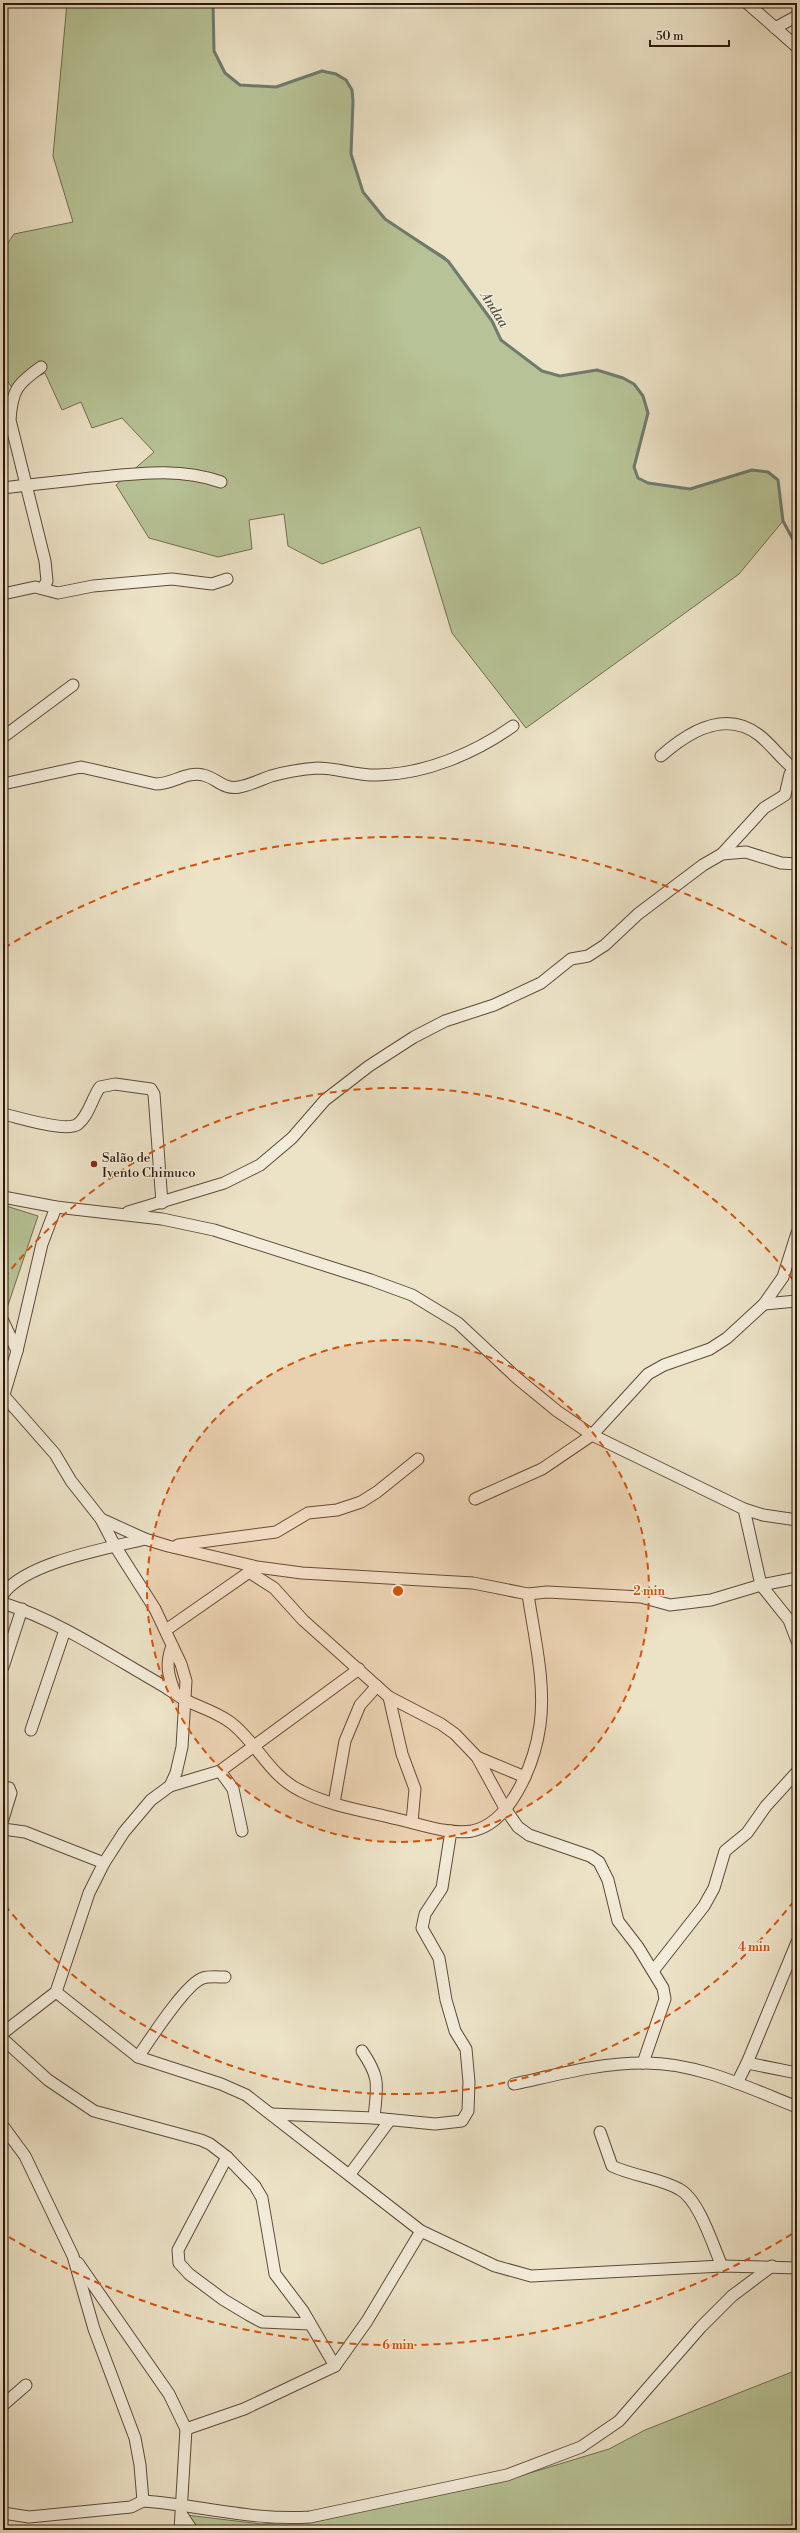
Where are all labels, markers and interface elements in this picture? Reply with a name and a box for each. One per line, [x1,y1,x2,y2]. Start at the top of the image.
scale bar [650,22,729,48]
text: 50 m [656,29,684,44]
water label: Andaa [475,286,512,331]
place label: Salão de Ivento Chimuco [102,1150,196,1181]
marker: Salão de Ivento Chimuco [89,1159,99,1169]
centre of rings [391,1584,405,1598]
text: 2 min [633,1584,665,1599]
text: 4 min [738,1940,771,1955]
text: 6 min [382,2338,414,2353]

